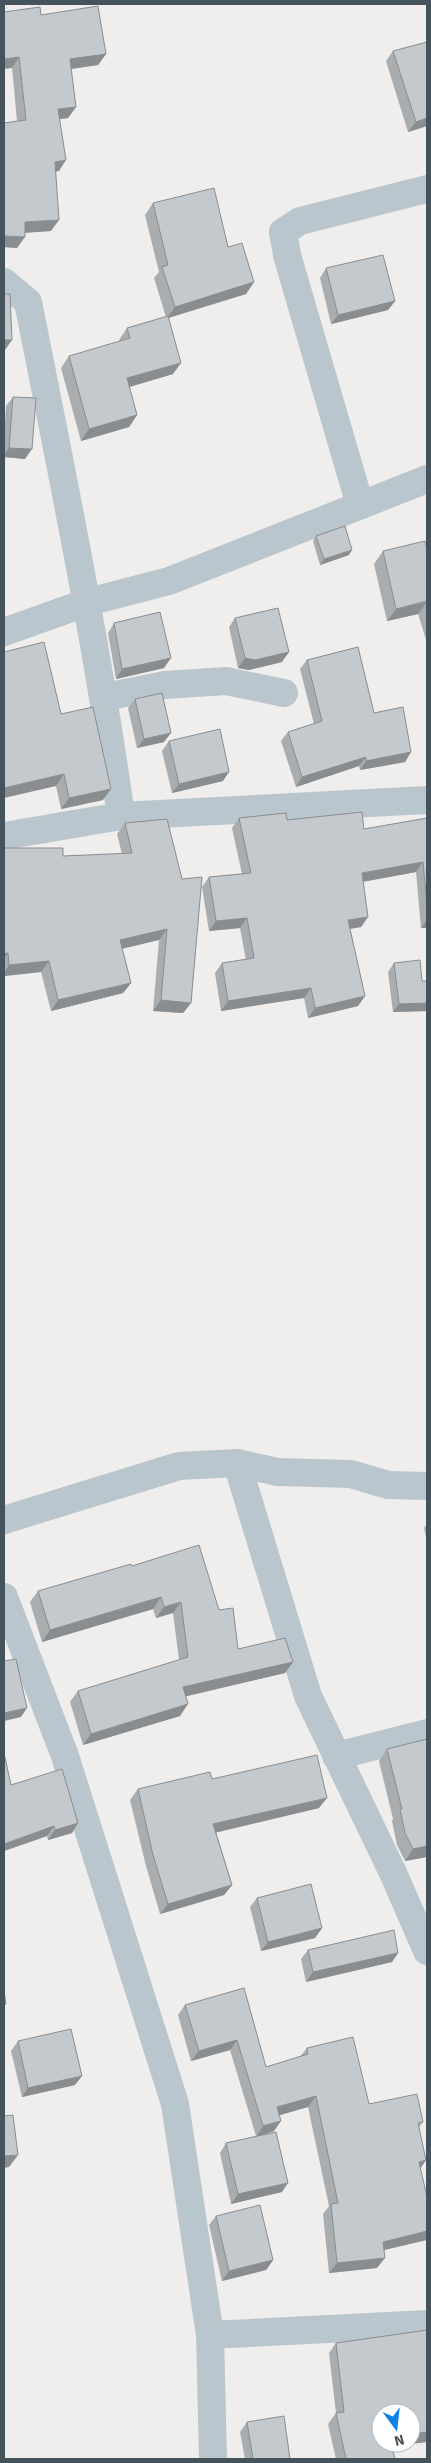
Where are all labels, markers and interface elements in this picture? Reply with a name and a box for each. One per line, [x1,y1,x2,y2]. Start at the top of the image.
north arrow [371,2403,421,2453]
text: N [392,2431,406,2450]

